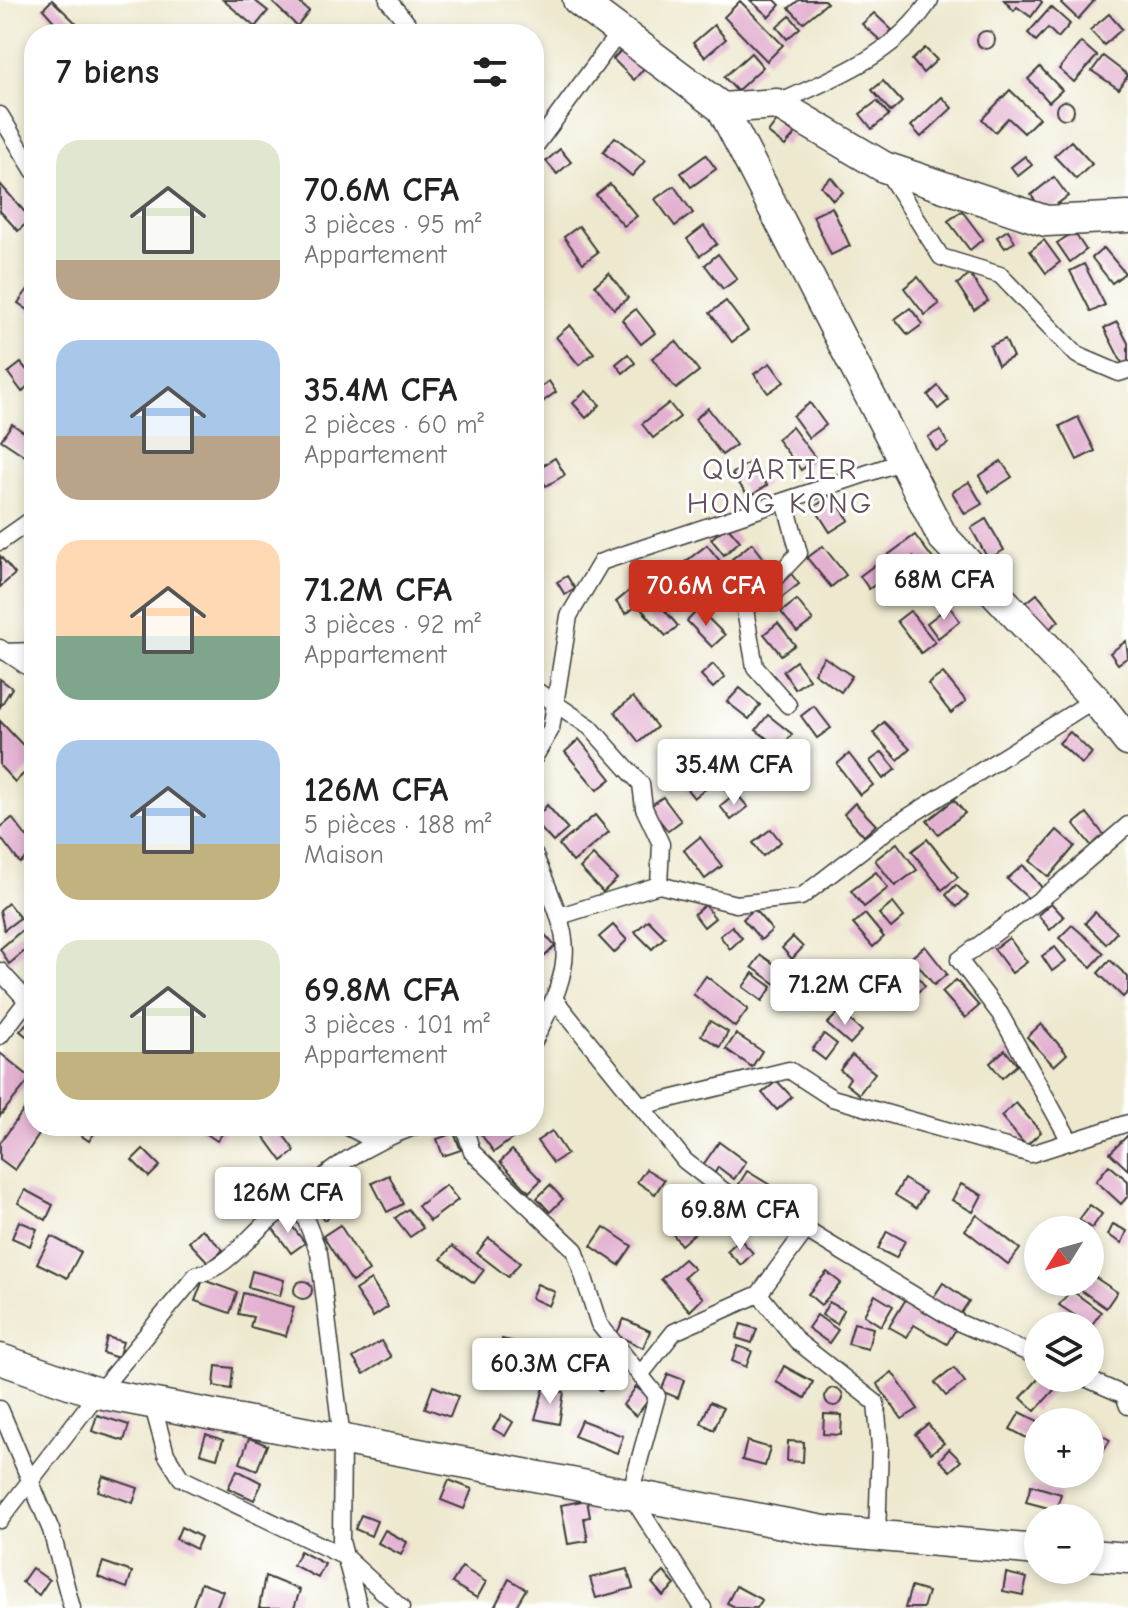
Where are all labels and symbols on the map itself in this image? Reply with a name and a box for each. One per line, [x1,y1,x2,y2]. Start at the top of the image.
district label: QUARTIER HONG KONG [687,452,873,521]
pin: 68M CFA [870,554,1018,622]
pin: 70.6M CFA [614,560,798,628]
pin: 35.4M CFA [642,739,826,807]
pin: 71.2M CFA [753,959,937,1027]
pin: 126M CFA [205,1167,371,1235]
pin: 69.8M CFA [648,1184,832,1252]
north arrow [1024,1216,1104,1296]
pin: 60.3M CFA [458,1338,642,1406]

